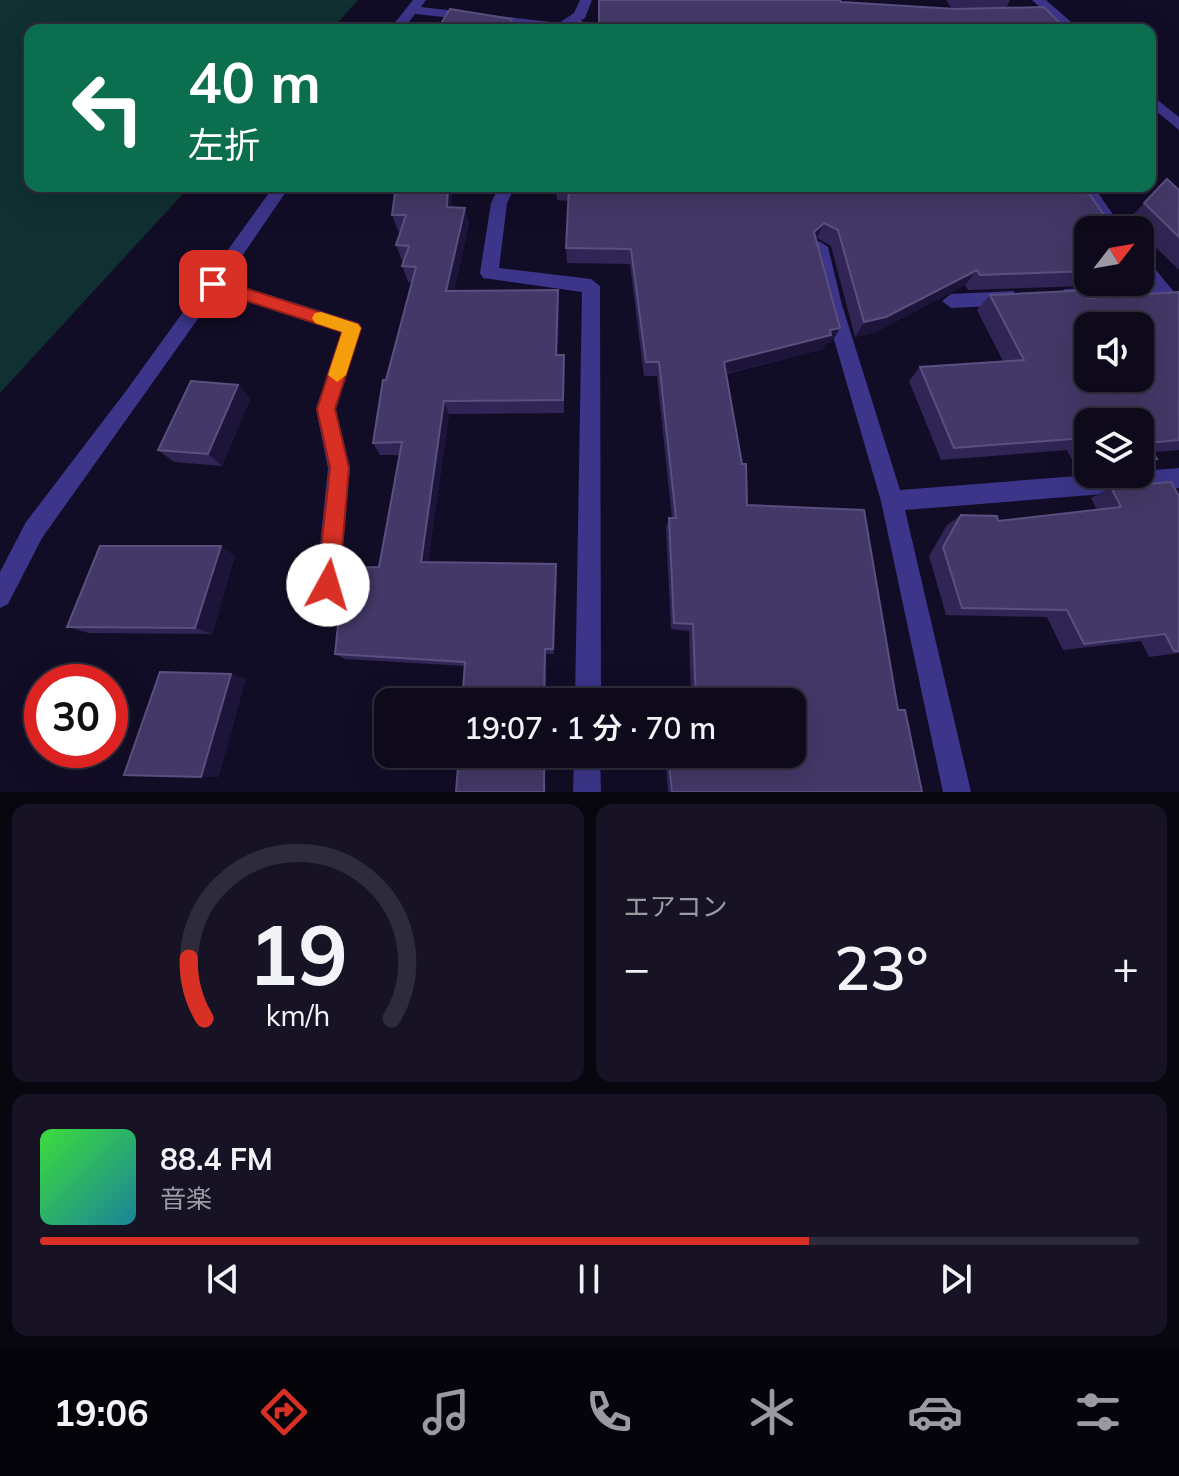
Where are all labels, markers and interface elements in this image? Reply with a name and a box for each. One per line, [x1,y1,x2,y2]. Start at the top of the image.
text: 40 m [188,47,321,117]
icon: left [56,56,160,160]
text: 左折 [188,122,260,167]
north arrow [1074,216,1154,296]
map controls [1074,216,1154,488]
pin [179,250,247,318]
icon: arrive [191,262,235,306]
button: sound [1074,312,1154,392]
button: layers [1074,408,1154,488]
position arrow [286,543,370,627]
speed limit sign: 30 [24,664,128,768]
text: 19:07 · 1 分 · 70 m [464,709,716,747]
text: エアコン [624,890,728,923]
text: 19 [248,901,348,1006]
text: 23° [834,930,929,1005]
text: − [624,940,650,995]
text: + [1113,940,1139,995]
text: km/h [265,997,330,1033]
text: 88.4 FM [160,1140,273,1178]
text: 音楽 [160,1182,212,1215]
icon: previous [201,1257,245,1301]
icon: pause [567,1257,611,1301]
icon: next [934,1257,978,1301]
icon: directions [256,1384,312,1440]
icon: music [418,1384,474,1440]
icon: phone [581,1384,637,1440]
icon: climate [744,1384,800,1440]
icon: car [907,1384,963,1440]
icon: filters [1070,1384,1126,1440]
text: 19:06 [53,1390,149,1435]

